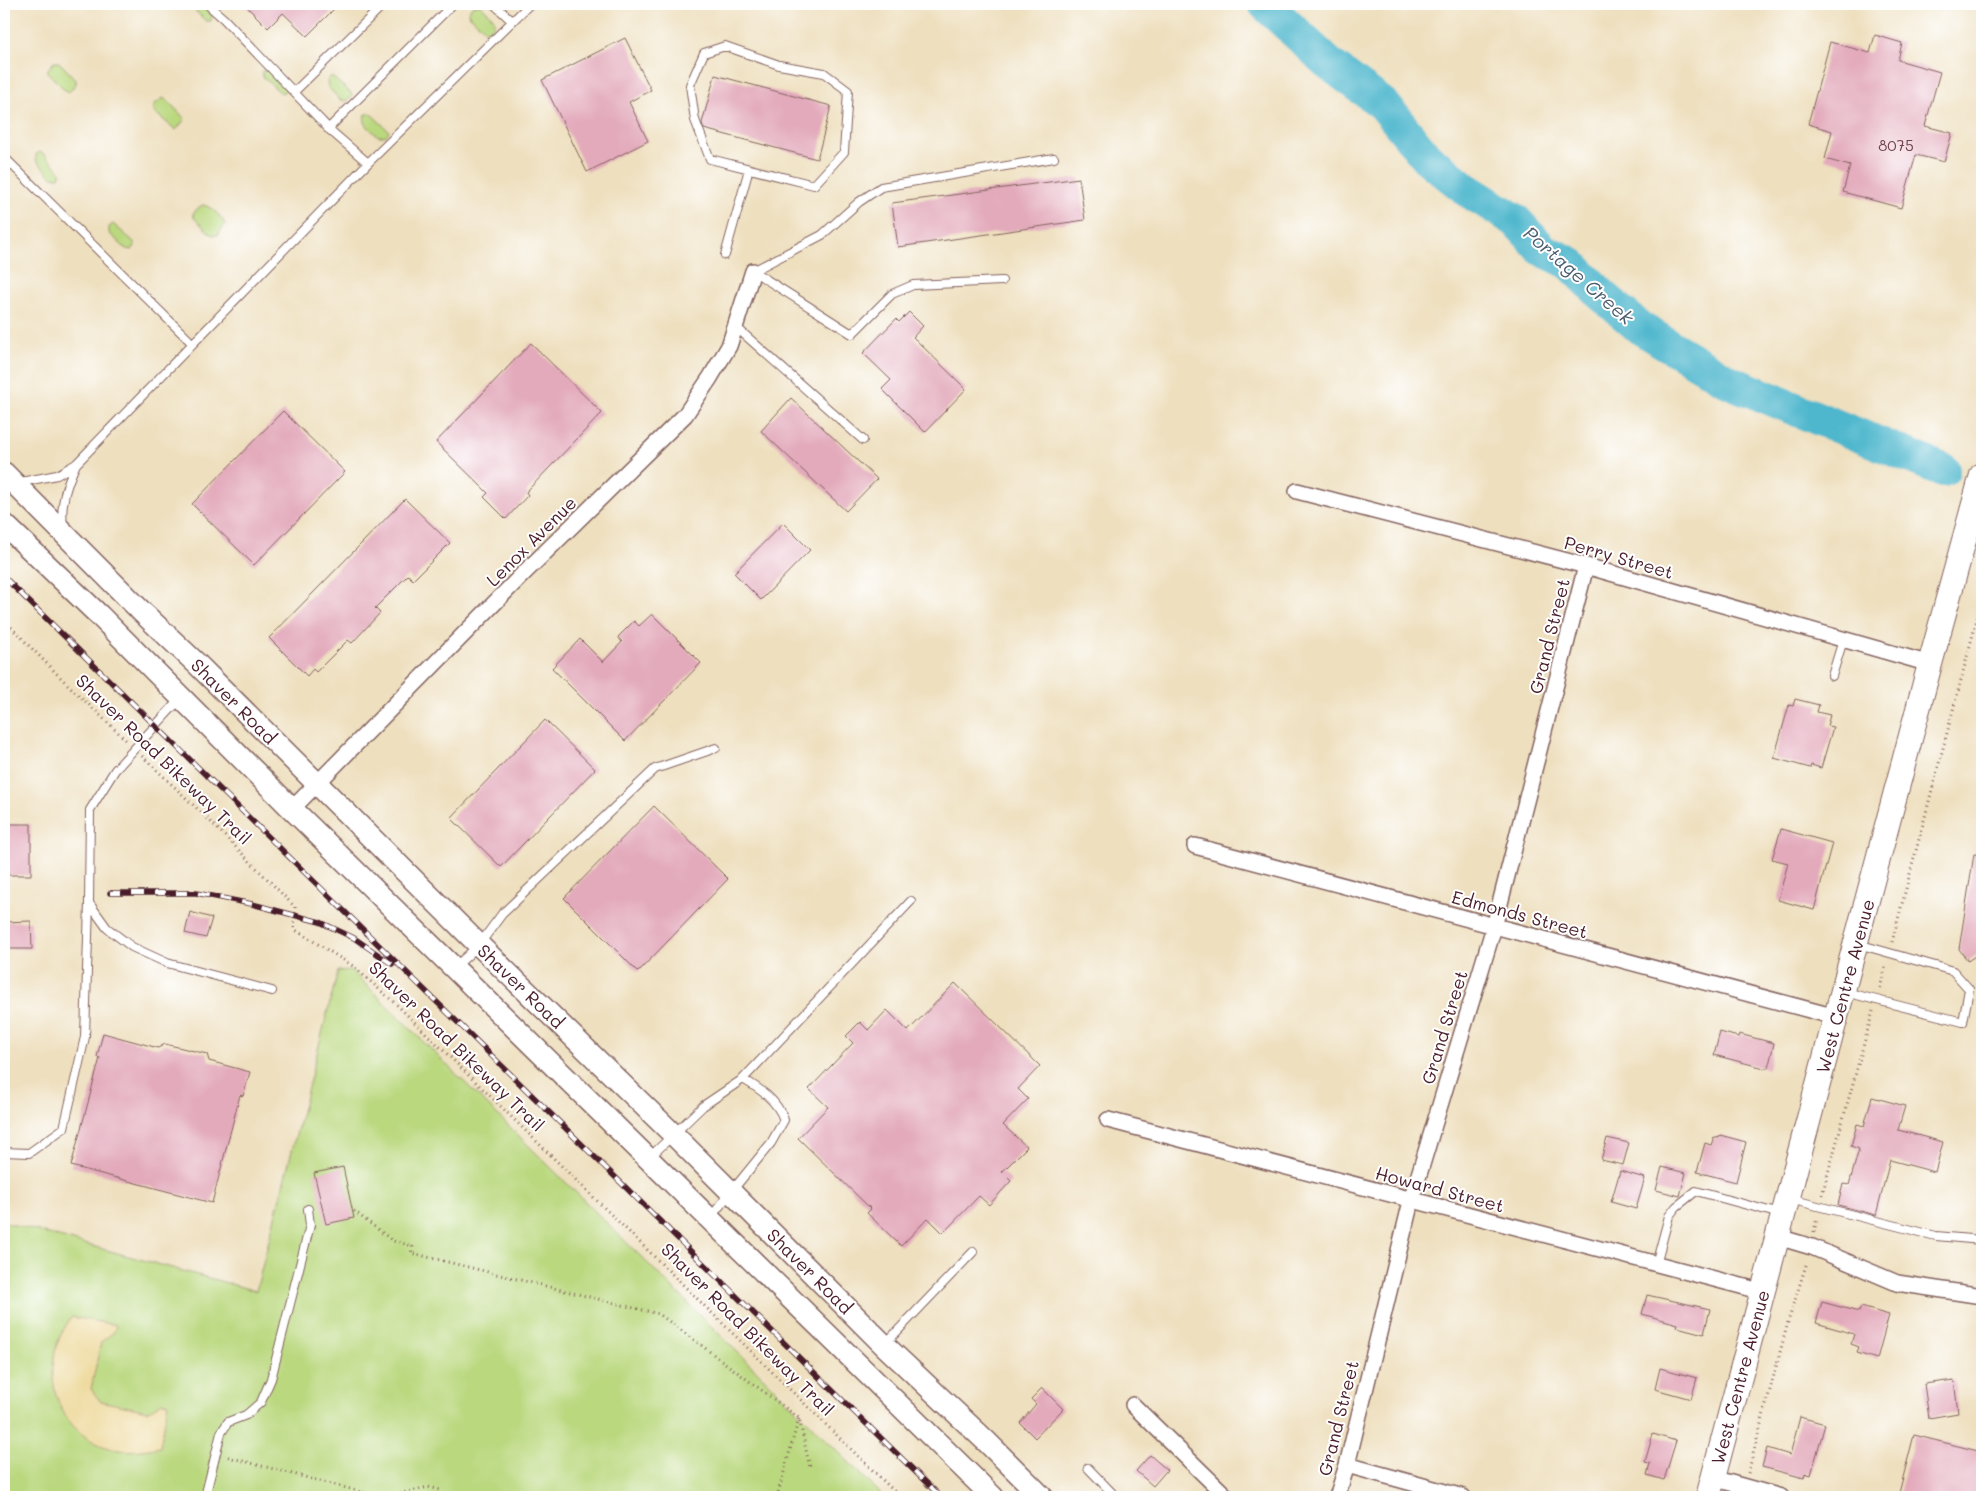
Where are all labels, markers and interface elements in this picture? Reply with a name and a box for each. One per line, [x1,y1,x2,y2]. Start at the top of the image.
house number: 8075 [1878,135,1914,155]
water label: Portage Creek [1519,220,1640,330]
street label: Lenox Avenue [481,491,581,591]
street label: Perry Street [1562,530,1676,584]
street label: Grand Street [1523,576,1575,696]
street label: Shaver Road [186,653,282,749]
street label: Shaver Road Bikeway Trail [71,669,257,849]
street label: Edmonds Street [1449,884,1591,944]
street label: West Centre Avenue [1810,896,1880,1076]
street label: Shaver Road [472,939,570,1033]
street label: Shaver Road Bikeway Trail [364,956,550,1136]
street label: Grand Street [1415,967,1473,1087]
street label: Howard Street [1373,1160,1507,1218]
street label: Shaver Road [762,1223,858,1319]
street label: Shaver Road Bikeway Trail [656,1237,840,1421]
street label: West Centre Avenue [1705,1287,1775,1467]
street label: Grand Street [1312,1358,1364,1478]

